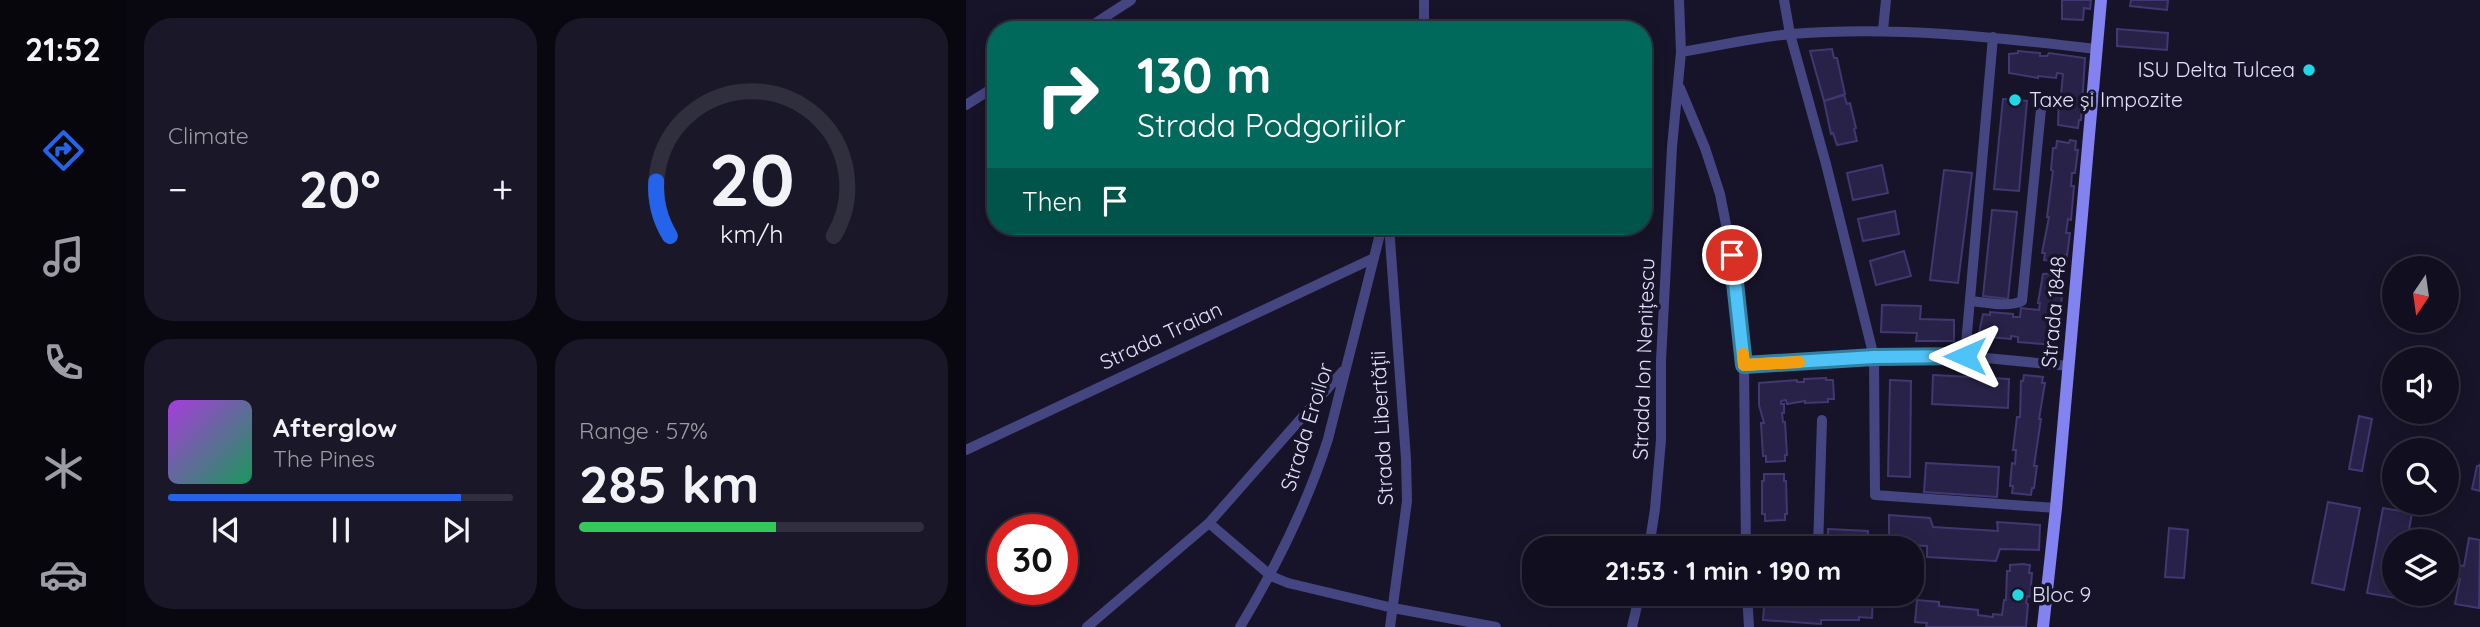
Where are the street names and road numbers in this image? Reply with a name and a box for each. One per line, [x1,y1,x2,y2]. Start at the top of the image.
street label: Strada 1848 [2035,255,2071,369]
street label: Strada Ion Nenițescu [1626,258,1660,460]
street label: Strada Traian [1095,295,1226,375]
street label: Strada Libertății [1364,350,1398,506]
street label: Strada Eroilor [1274,359,1338,494]

